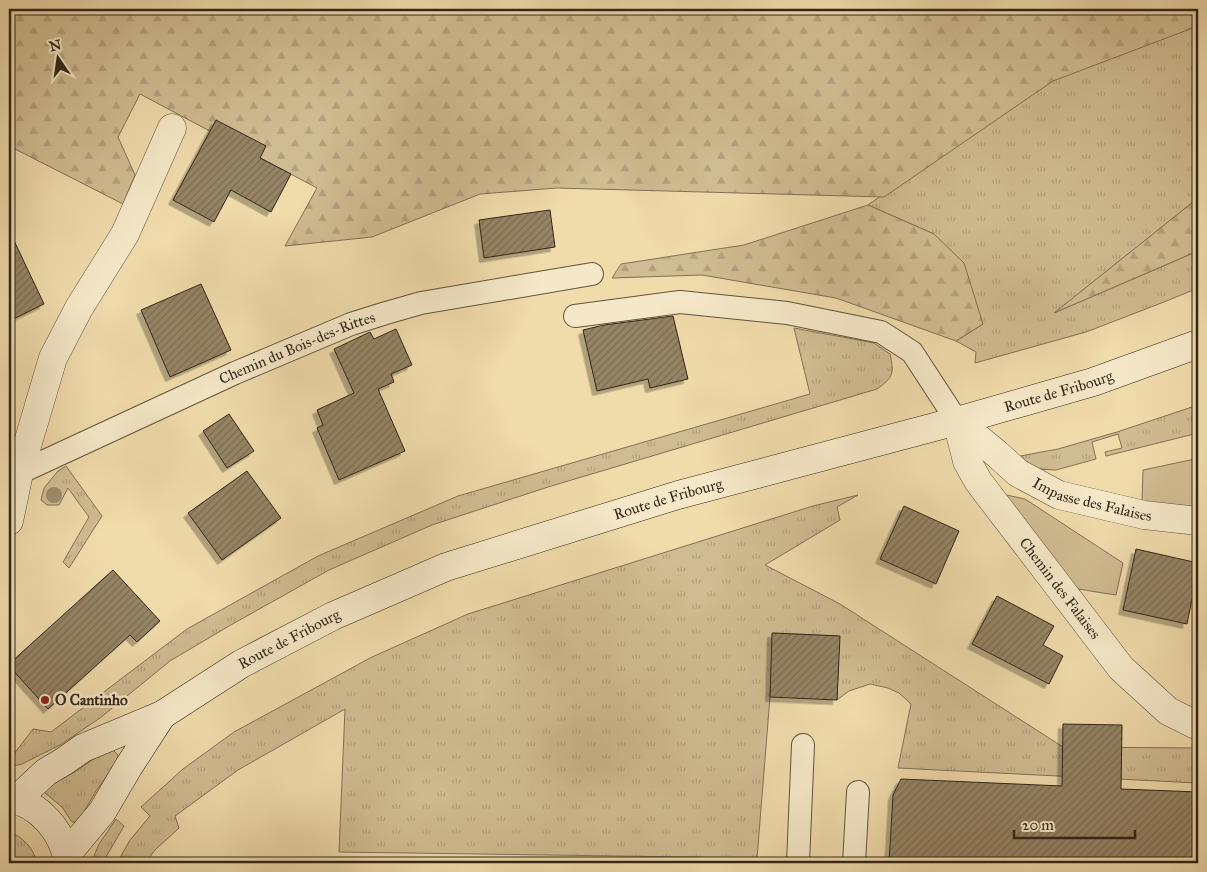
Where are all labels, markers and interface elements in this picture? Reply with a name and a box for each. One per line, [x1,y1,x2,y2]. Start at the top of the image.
north arrow [32,32,82,82]
text: N [47,36,63,55]
street label: Chemin du Bois-des-Rittes [216,308,377,388]
street label: Route de Fribourg [1002,366,1116,416]
street label: Route de Fribourg [611,474,725,523]
street label: Impasse des Falaises [1030,474,1153,525]
street label: Chemin des Falaises [1015,534,1104,642]
street label: Route de Fribourg [235,605,344,673]
place label: O Cantinho [55,691,128,709]
marker: O Cantinho [39,694,51,706]
scale bar [1014,807,1136,839]
text: 20 m [1022,816,1054,834]

